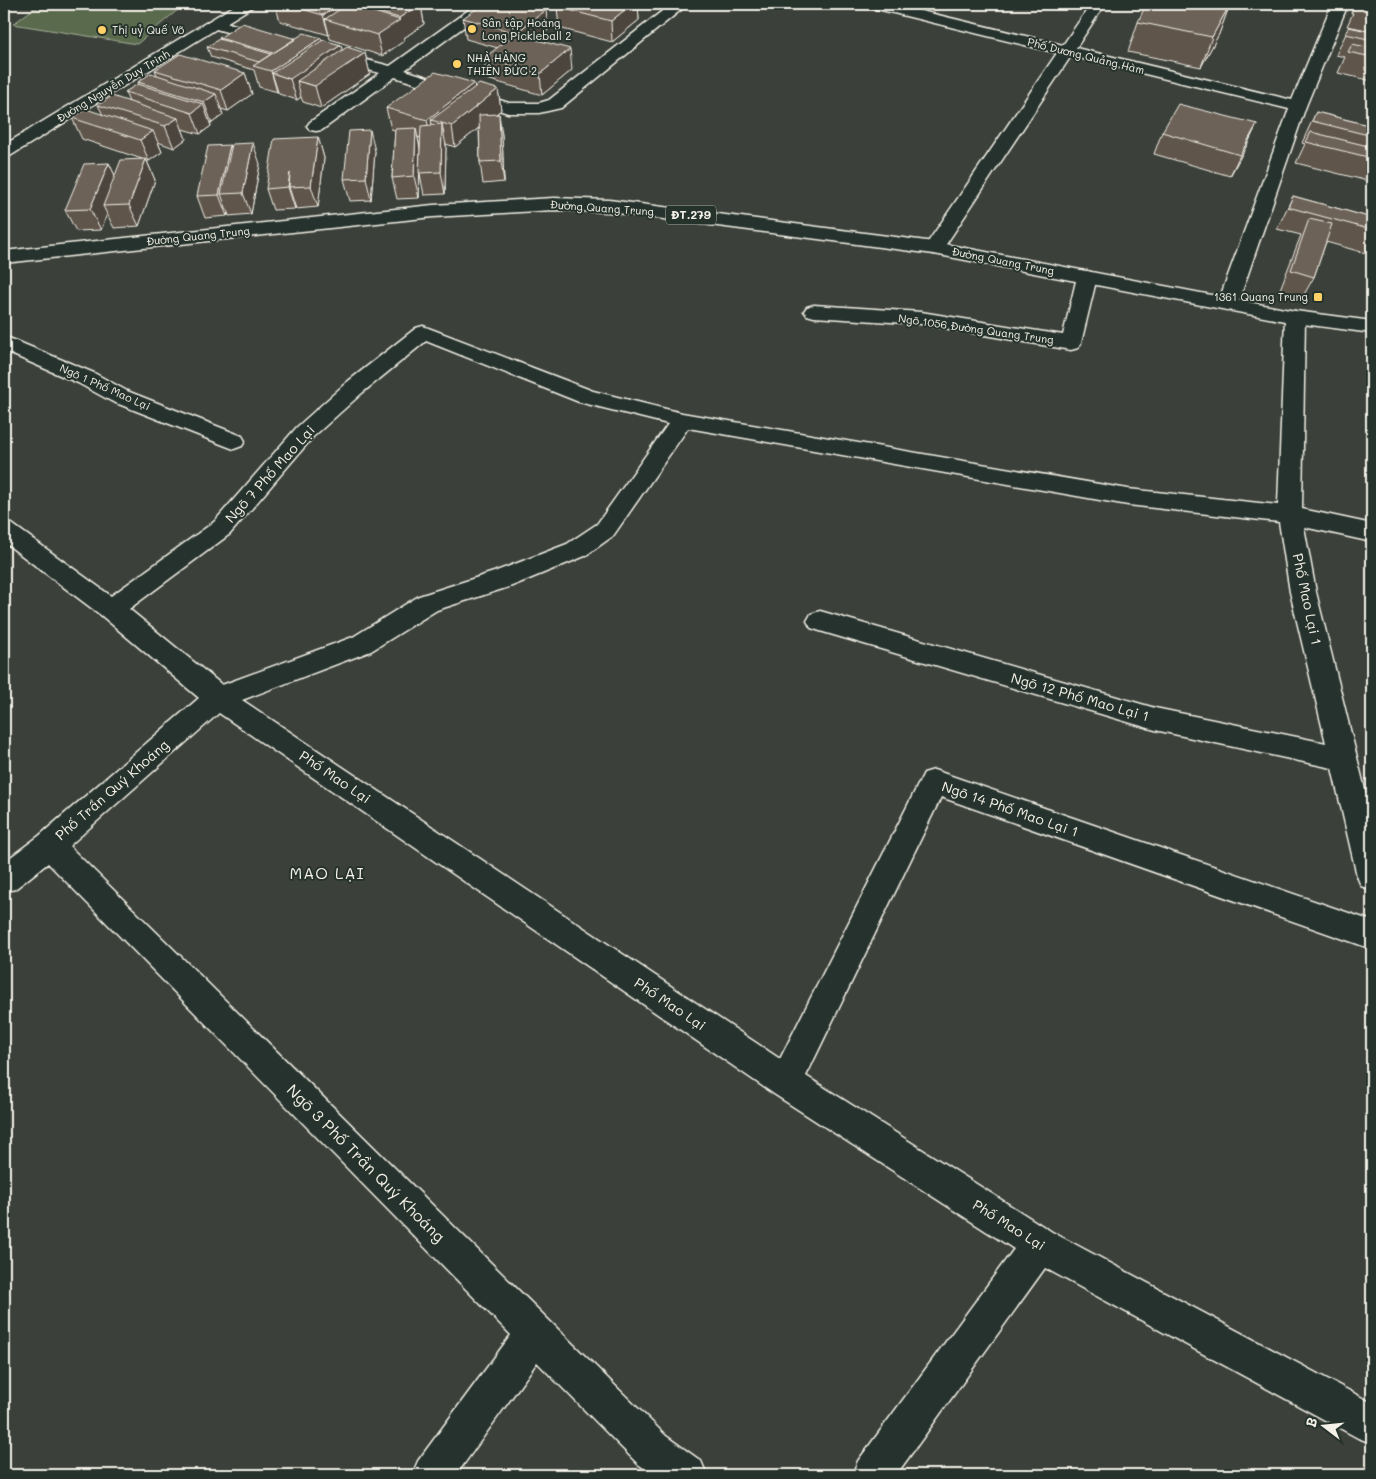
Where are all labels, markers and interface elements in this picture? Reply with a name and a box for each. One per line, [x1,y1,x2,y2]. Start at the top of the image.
place label: Sân tập Hoàng Long Pickleball 2 [482,15,571,43]
place label: Thị uỷ Quế Võ [112,22,185,37]
marker: Sân tập Hoàng Long Pickleball 2 [466,23,478,35]
marker: Thị uỷ Quế Võ [96,24,108,36]
street label: Phố Dương Quảng Hàm [1026,34,1146,77]
street label: Đường Nguyễn Duy Trinh [53,46,172,125]
place label: NHÀ HÀNG THIÊN ĐỨC 2 [467,50,537,78]
marker: NHÀ HÀNG THIÊN ĐỨC 2 [451,58,463,70]
street label: Đường Quang Trung [550,196,654,219]
road number: ĐT.279 [666,206,716,224]
street label: Đường Quang Trung [145,223,250,248]
street label: Đường Quang Trung [951,243,1056,278]
place label: 1361 Quang Trung [1214,289,1308,304]
marker: 1361 Quang Trung [1312,291,1324,303]
street label: Ngõ 1056 Đường Quang Trung [897,310,1055,347]
street label: Ngõ 1 Phố Mao Lại [58,360,153,413]
street label: Ngõ 7 Phố Mao Lại [220,421,319,527]
street label: Phố Mao Lại 1 [1289,551,1326,646]
street label: Ngõ 12 Phố Mao Lại 1 [1009,668,1151,725]
street label: Phố Trần Quý Khoáng [51,735,173,844]
street label: Phố Mao Lại [296,746,375,807]
street label: Ngõ 14 Phố Mao Lại 1 [939,776,1081,841]
district label: MAO LẠI [289,862,365,883]
street label: Phố Mao Lại [631,973,710,1034]
street label: Ngõ 3 Phố Trần Quý Khoáng [283,1079,450,1246]
street label: Phố Mao Lại [969,1195,1049,1254]
north arrow [1298,1402,1348,1452]
text: B [1301,1415,1321,1429]

